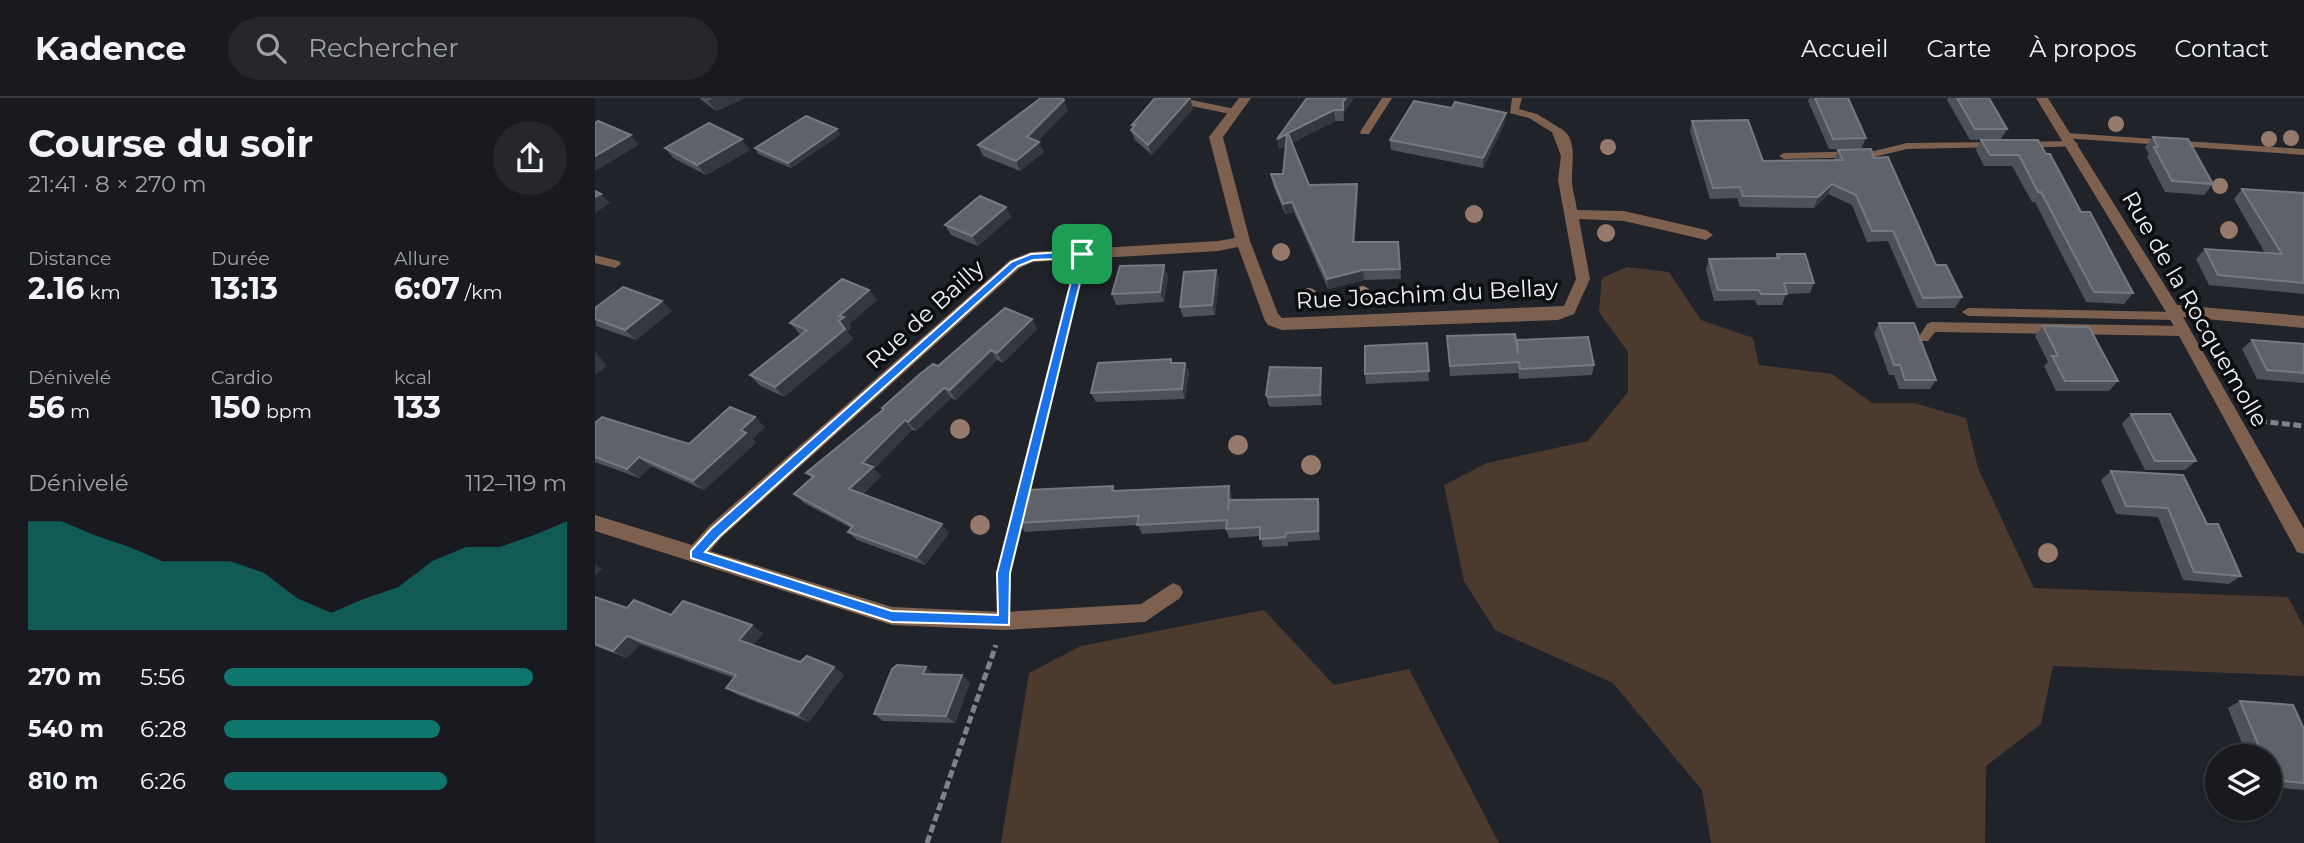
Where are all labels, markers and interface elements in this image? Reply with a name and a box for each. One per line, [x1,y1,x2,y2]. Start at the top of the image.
search box [228,17,718,80]
text: Kadence [35,28,186,68]
icon: search [252,29,290,67]
text: Rechercher [308,32,459,64]
text: Accueil [1801,34,1888,63]
text: Carte [1926,34,1991,63]
text: À propos [2029,34,2136,63]
text: Contact [2174,34,2269,63]
text: Course du soir [28,120,313,167]
button: share [493,121,567,195]
text: 21:41 · 8 × 270 m [28,170,207,198]
street label: Rue de la Rocquemolle [2116,186,2274,432]
pin [1052,224,1112,284]
icon: arrive [1063,235,1101,273]
text: Distance [28,247,111,270]
text: Durée [211,247,270,270]
text: Allure [394,247,449,270]
street label: Rue de Bailly [860,253,990,374]
text: 2.16 [28,270,84,307]
text: 13:13 [211,270,278,307]
text: 6:07 [394,270,460,307]
street label: Rue Joachim du Bellay [1295,273,1559,315]
text: km [84,281,121,304]
text: /km [460,281,503,304]
text: Dénivelé [28,366,111,389]
text: Cardio [211,366,273,389]
text: kcal [394,366,432,389]
text: 56 [28,389,65,426]
text: 150 [211,389,261,426]
text: 133 [394,389,441,426]
text: m [65,400,90,423]
text: bpm [261,400,312,423]
text: Dénivelé [28,469,129,497]
text: 112–119 m [465,469,567,497]
text: 270 m [28,663,102,691]
text: 5:56 [140,663,185,691]
text: 540 m [28,715,104,743]
text: 6:28 [140,715,187,743]
map controls [2205,744,2282,821]
button: layers [2205,744,2282,821]
text: 810 m [28,767,98,795]
text: 6:26 [140,767,186,795]

